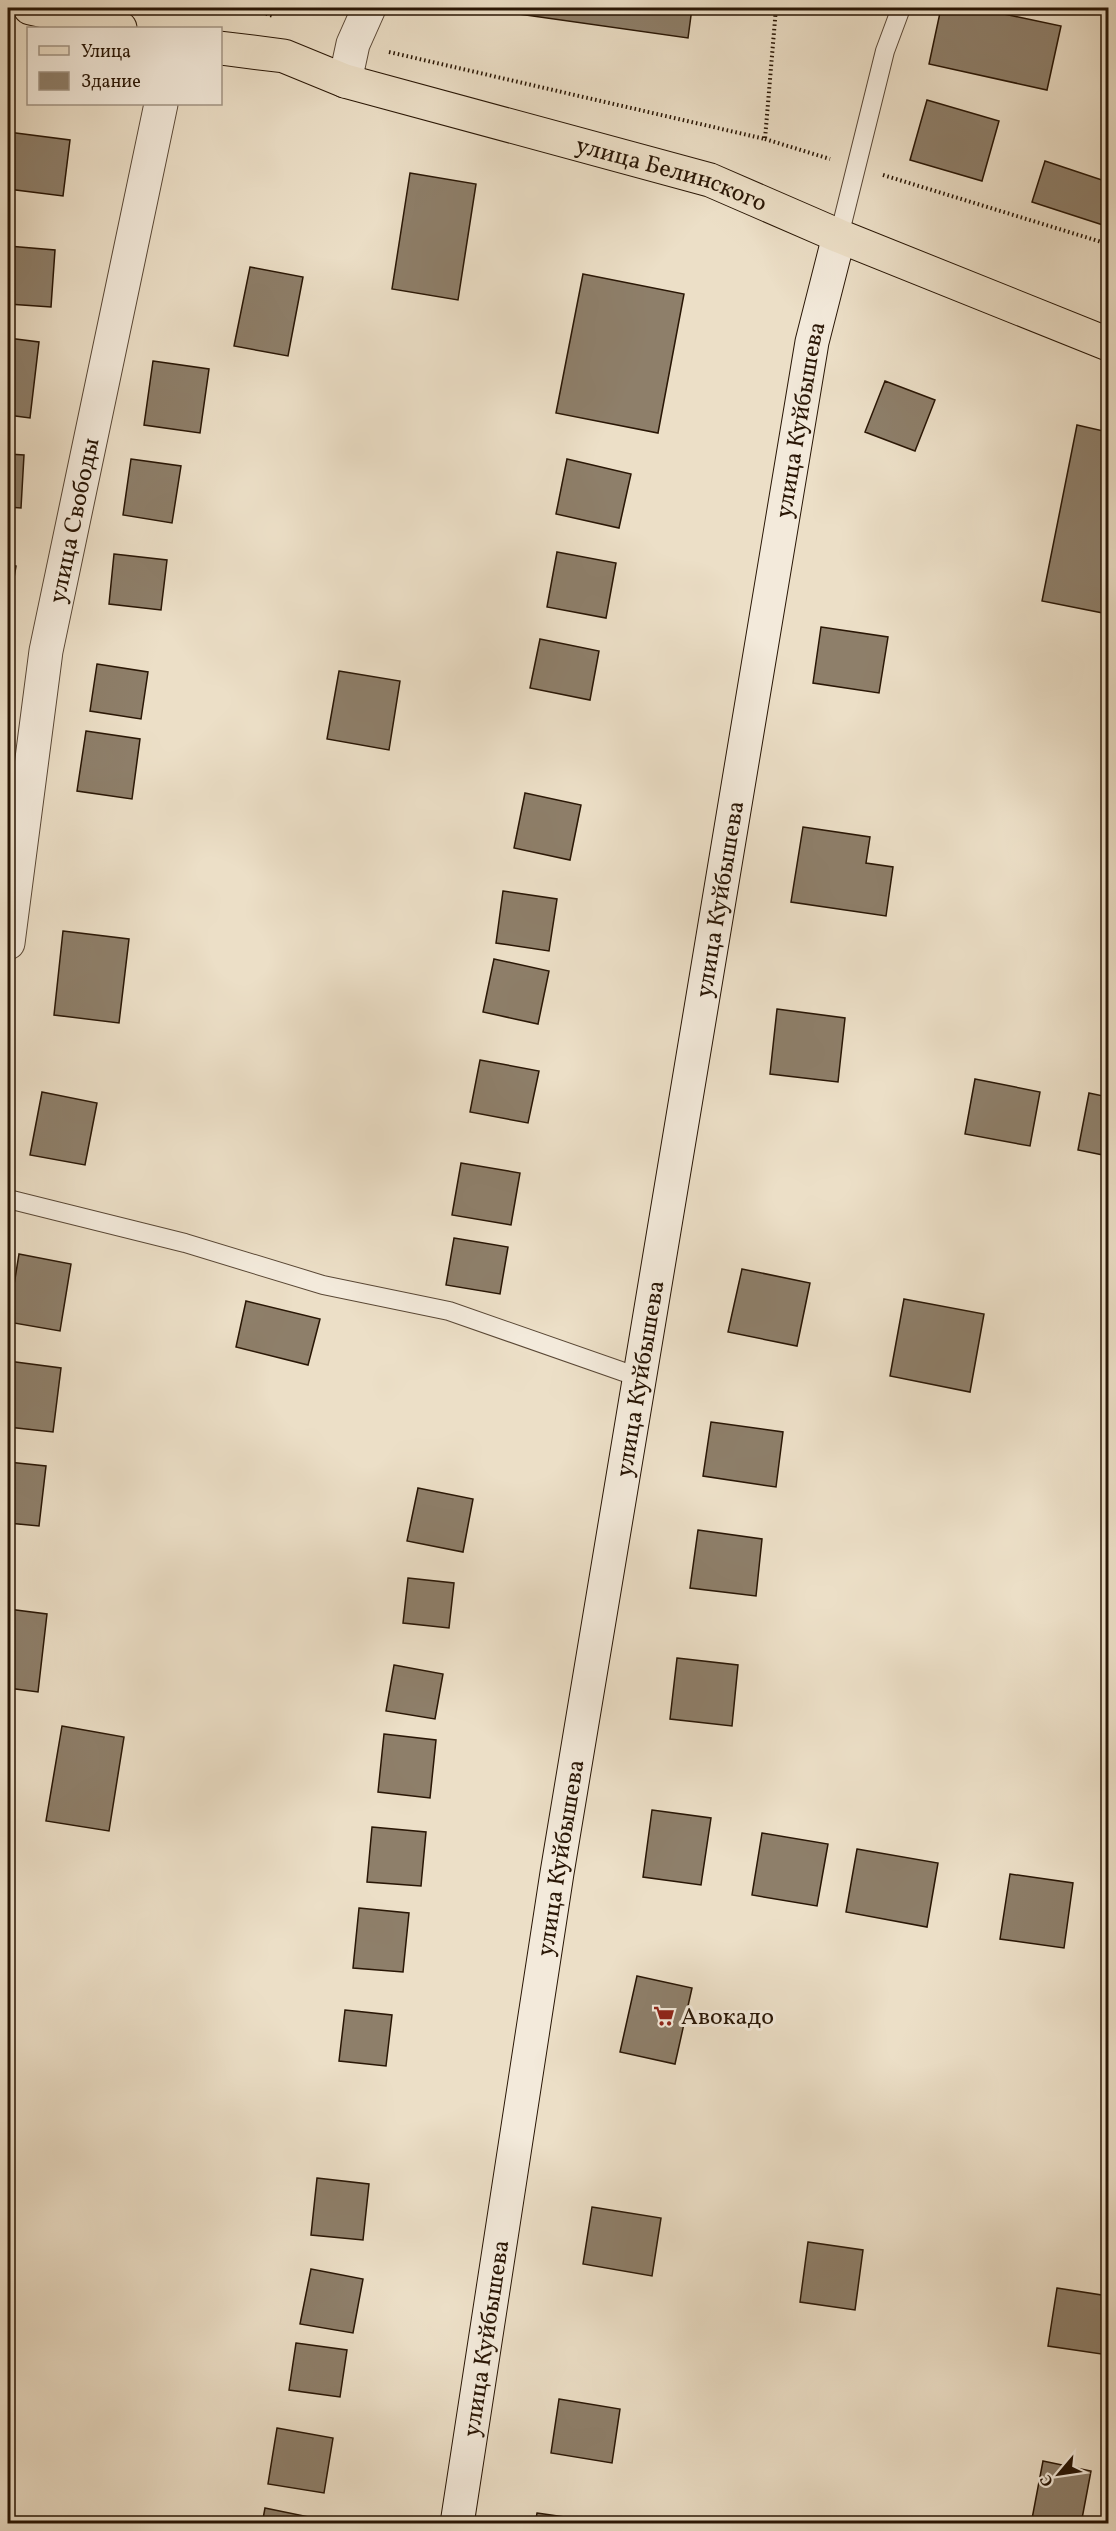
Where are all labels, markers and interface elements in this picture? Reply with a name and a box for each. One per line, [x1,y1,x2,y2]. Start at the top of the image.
legend [27,27,222,105]
text: Улица [81,40,131,65]
text: Здание [81,70,141,95]
street label: улица Белинского [572,129,772,222]
street label: улица Куйбышева [768,318,836,521]
street label: улица Свободы [41,435,109,607]
street label: улица Куйбышева [688,798,754,1000]
street label: улица Куйбышева [608,1278,674,1480]
street label: улица Куйбышева [529,1757,595,1959]
place label: Авокадо [681,2001,774,2035]
supermarket icon: Авокадо [652,2004,676,2028]
street label: улица Куйбышева [456,2238,519,2439]
north arrow [1029,2444,1089,2504]
text: С [1036,2470,1060,2490]

